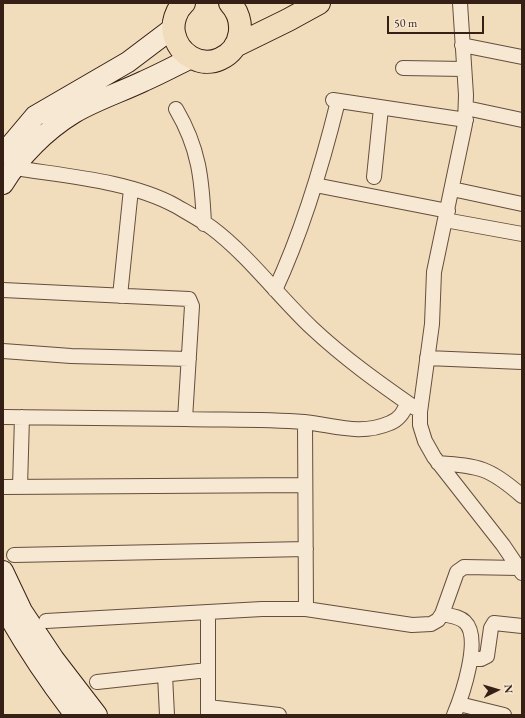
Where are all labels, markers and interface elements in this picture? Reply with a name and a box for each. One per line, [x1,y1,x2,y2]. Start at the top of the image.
scale bar [389,8,486,34]
text: 50 m [394,15,417,31]
north arrow [477,670,517,710]
text: N [502,684,516,694]

